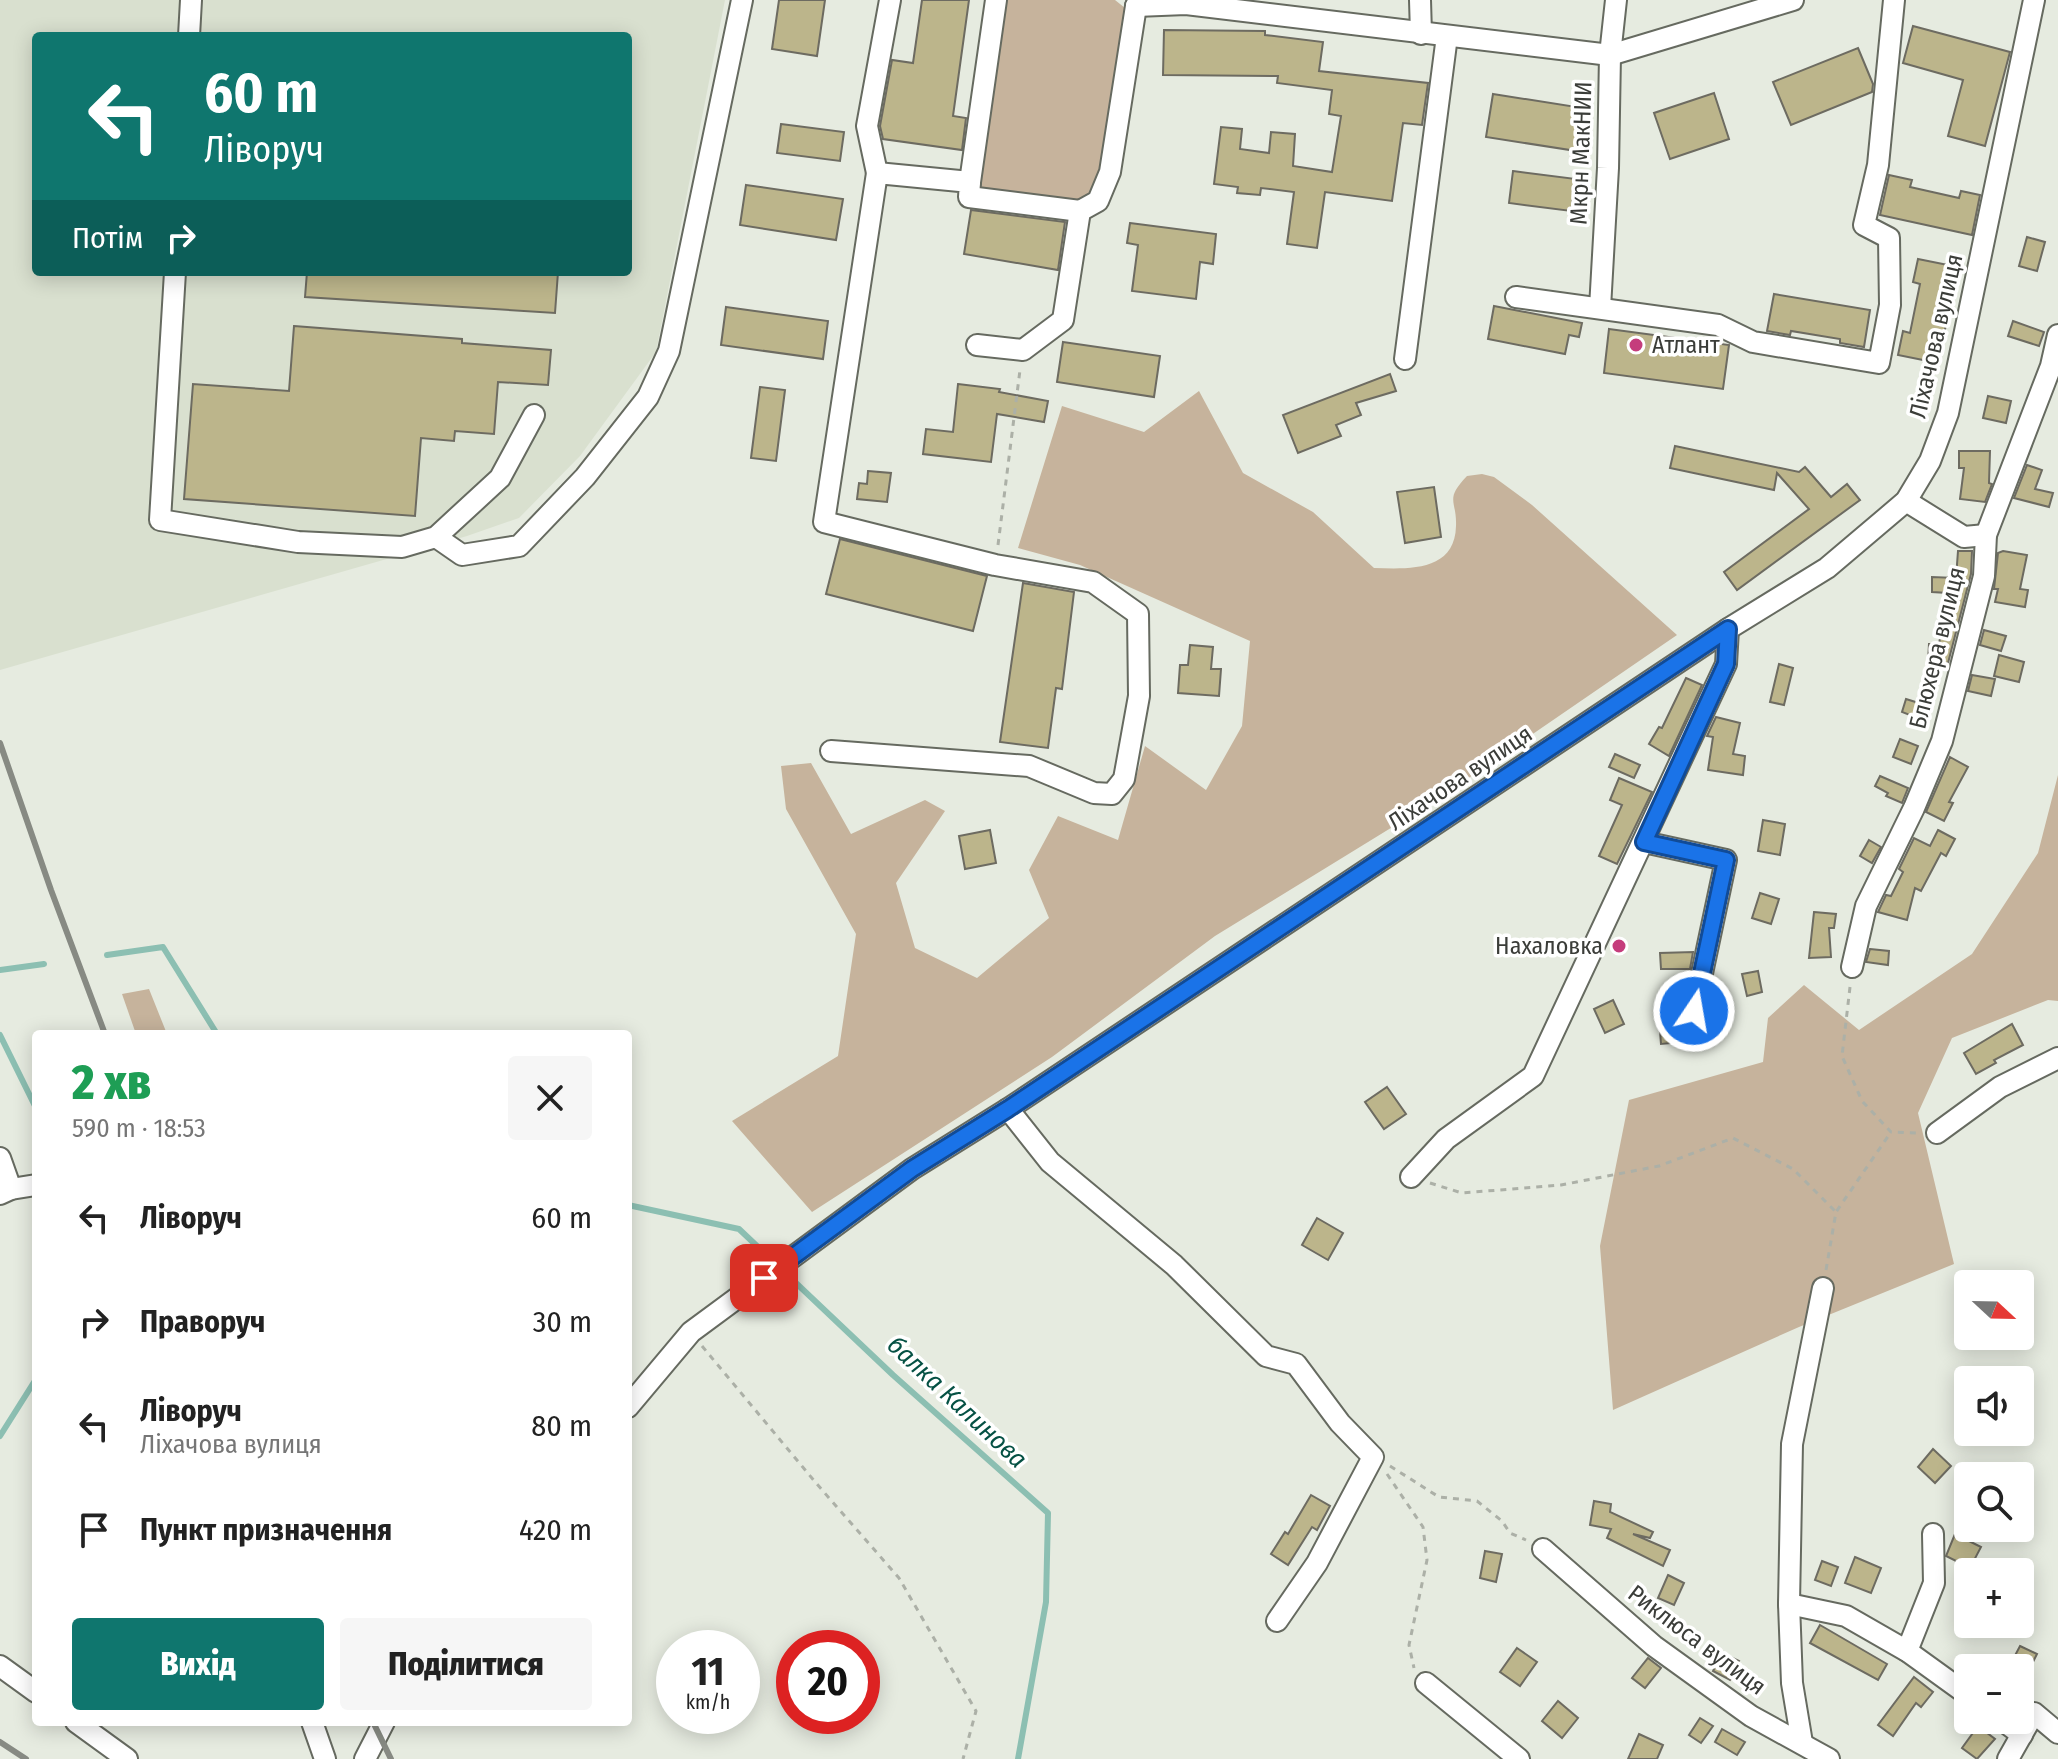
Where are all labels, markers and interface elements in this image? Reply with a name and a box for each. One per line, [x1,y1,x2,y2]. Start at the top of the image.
text: 60 m [204,60,318,127]
icon: left [72,64,176,168]
street label: Мкрн МакНИИ [1565,81,1597,225]
text: Ліворуч [204,128,324,172]
icon: right [159,216,203,260]
text: Потім [72,220,143,256]
street label: Ліхачова вулиця [1903,251,1969,421]
place label: Атлант [1652,331,1720,359]
marker: Атлант [1627,336,1645,354]
street label: Блюхера вулиця [1903,564,1971,732]
street label: Ліхачова вулиця [1383,719,1537,837]
place label: Нахаловка [1495,932,1603,960]
marker: Нахаловка [1610,937,1628,955]
position arrow [1652,969,1736,1053]
text: 2 хв [72,1054,151,1112]
button: close [508,1056,592,1140]
text: 590 m · 18:53 [72,1113,206,1144]
icon: left [72,1196,116,1240]
text: Ліворуч [140,1200,242,1236]
text: 60 m [531,1200,592,1236]
pin [730,1244,798,1312]
icon: arrive [742,1256,786,1300]
north arrow [1954,1270,2034,1350]
map controls [1954,1270,2034,1734]
icon: right [72,1300,116,1344]
text: Праворуч [140,1304,265,1340]
text: 30 m [533,1304,592,1340]
water label: балка Калинова [881,1329,1033,1475]
button: sound [1954,1366,2034,1446]
text: Ліворуч [140,1393,242,1429]
icon: left [72,1404,116,1448]
text: 80 m [531,1408,592,1444]
text: Ліхачова вулиця [140,1429,322,1460]
button: search [1954,1462,2034,1542]
icon: arrive [72,1508,116,1552]
text: Пункт призначення [140,1512,392,1548]
text: 420 m [519,1512,592,1548]
button: + [1954,1558,2034,1638]
street label: Риклюса вулиця [1623,1579,1771,1701]
button: Вихід [72,1618,324,1710]
button: Поділитися [340,1618,592,1710]
speed limit sign: 20 [776,1630,880,1734]
text: 11 [691,1648,725,1696]
button: − [1954,1654,2034,1734]
text: km/h [686,1690,730,1714]

